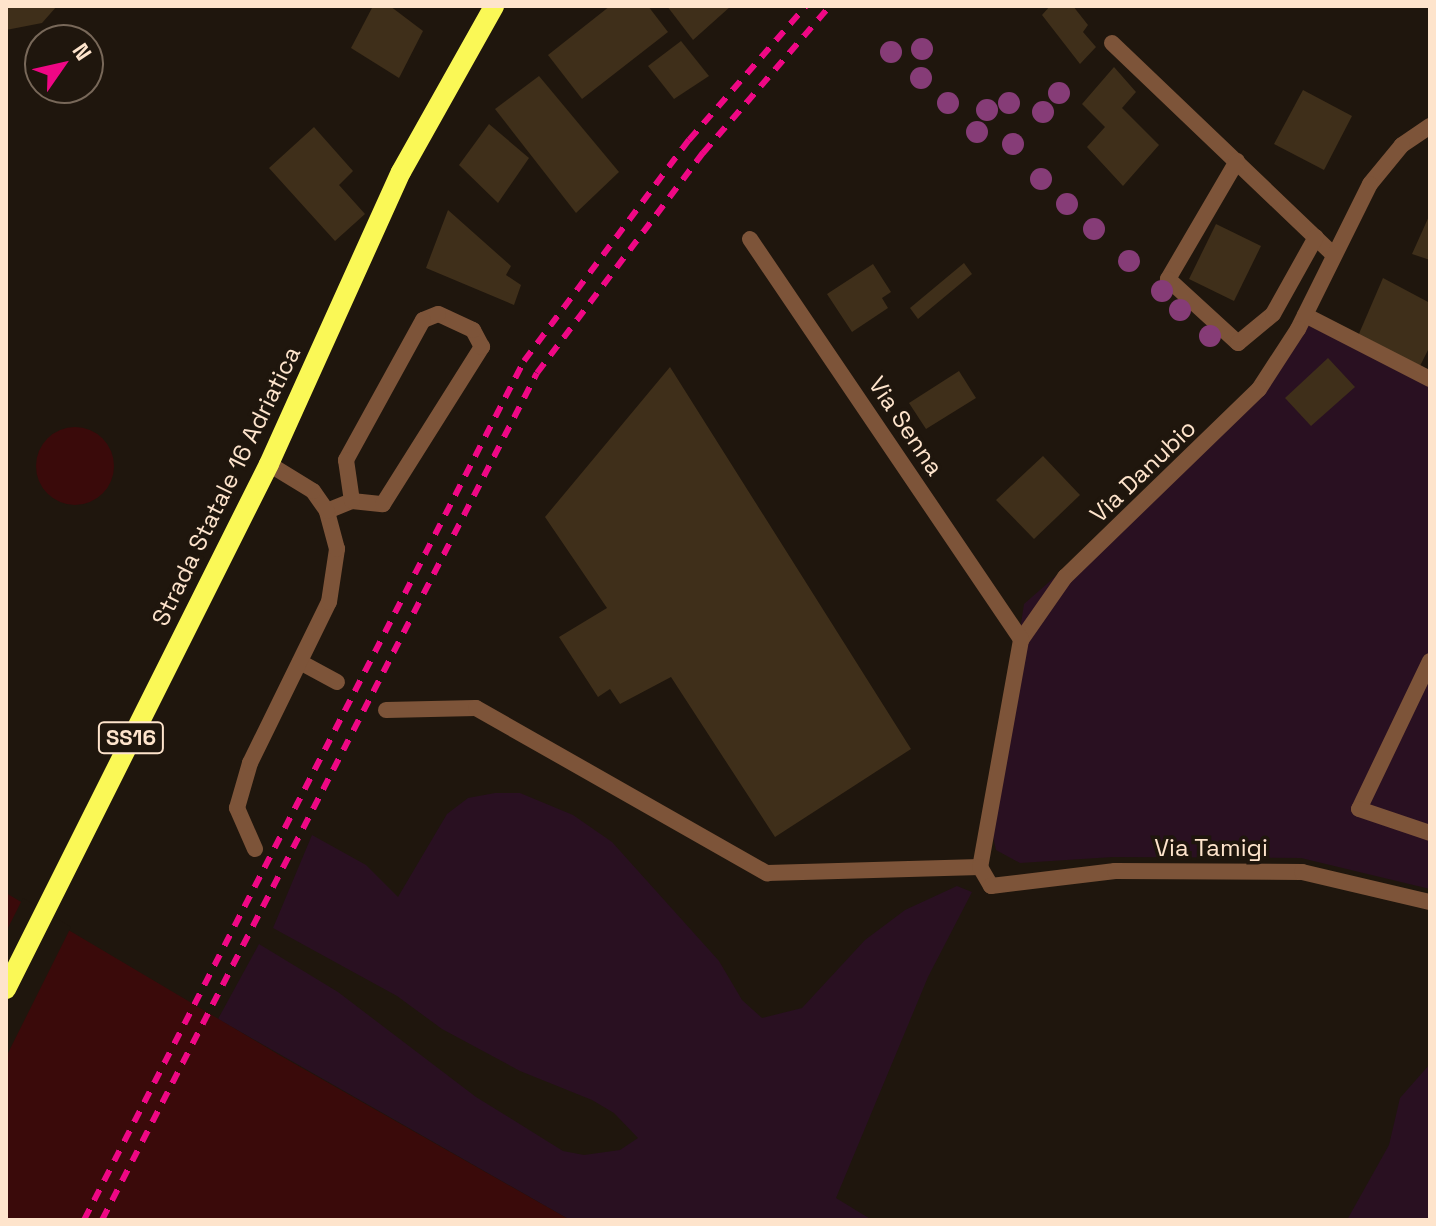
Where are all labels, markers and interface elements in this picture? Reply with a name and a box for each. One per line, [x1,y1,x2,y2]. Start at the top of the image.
north arrow [24,24,104,104]
text: N [67,38,98,66]
street label: Strada Statale 16 Adriatica [146,341,306,631]
street label: Via Senna [863,371,949,481]
street label: Via Danubio [1084,413,1202,529]
road number: SS16 [97,720,165,756]
street label: Via Tamigi [1154,834,1268,862]

